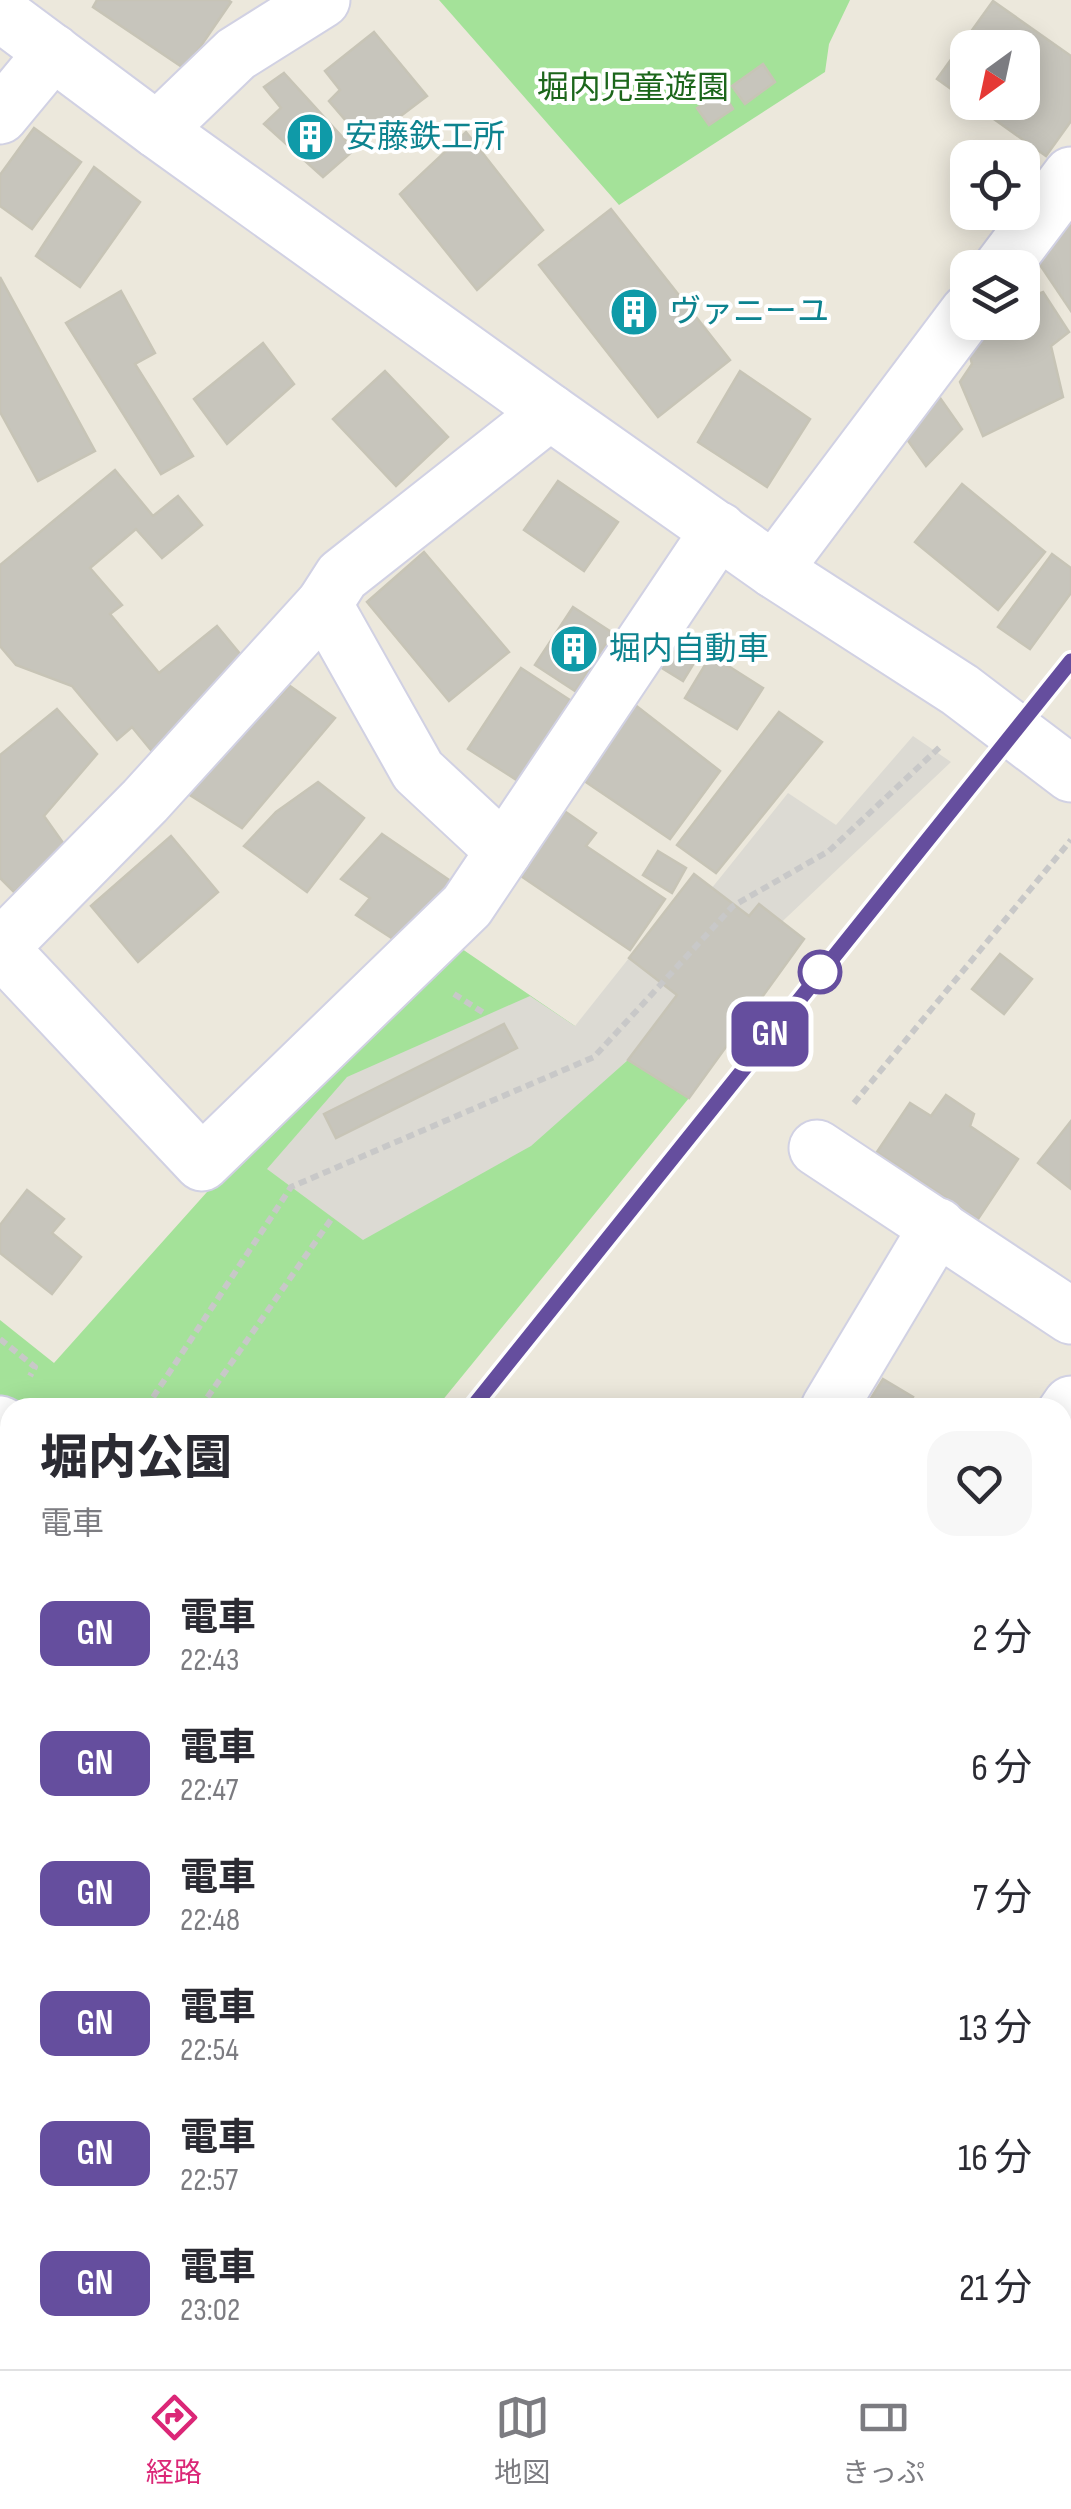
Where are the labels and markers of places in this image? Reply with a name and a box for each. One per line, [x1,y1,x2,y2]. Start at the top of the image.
building icon: 安藤鉄工所 [284,111,336,163]
place label: 安藤鉄工所 [345,118,505,157]
building icon: ヴァニーユ [608,286,660,338]
place label: ヴァニーユ [669,293,829,332]
building icon: 堀内自動車 [548,623,600,675]
place label: 堀内自動車 [609,630,769,669]
unlabelled marker [799,951,841,993]

